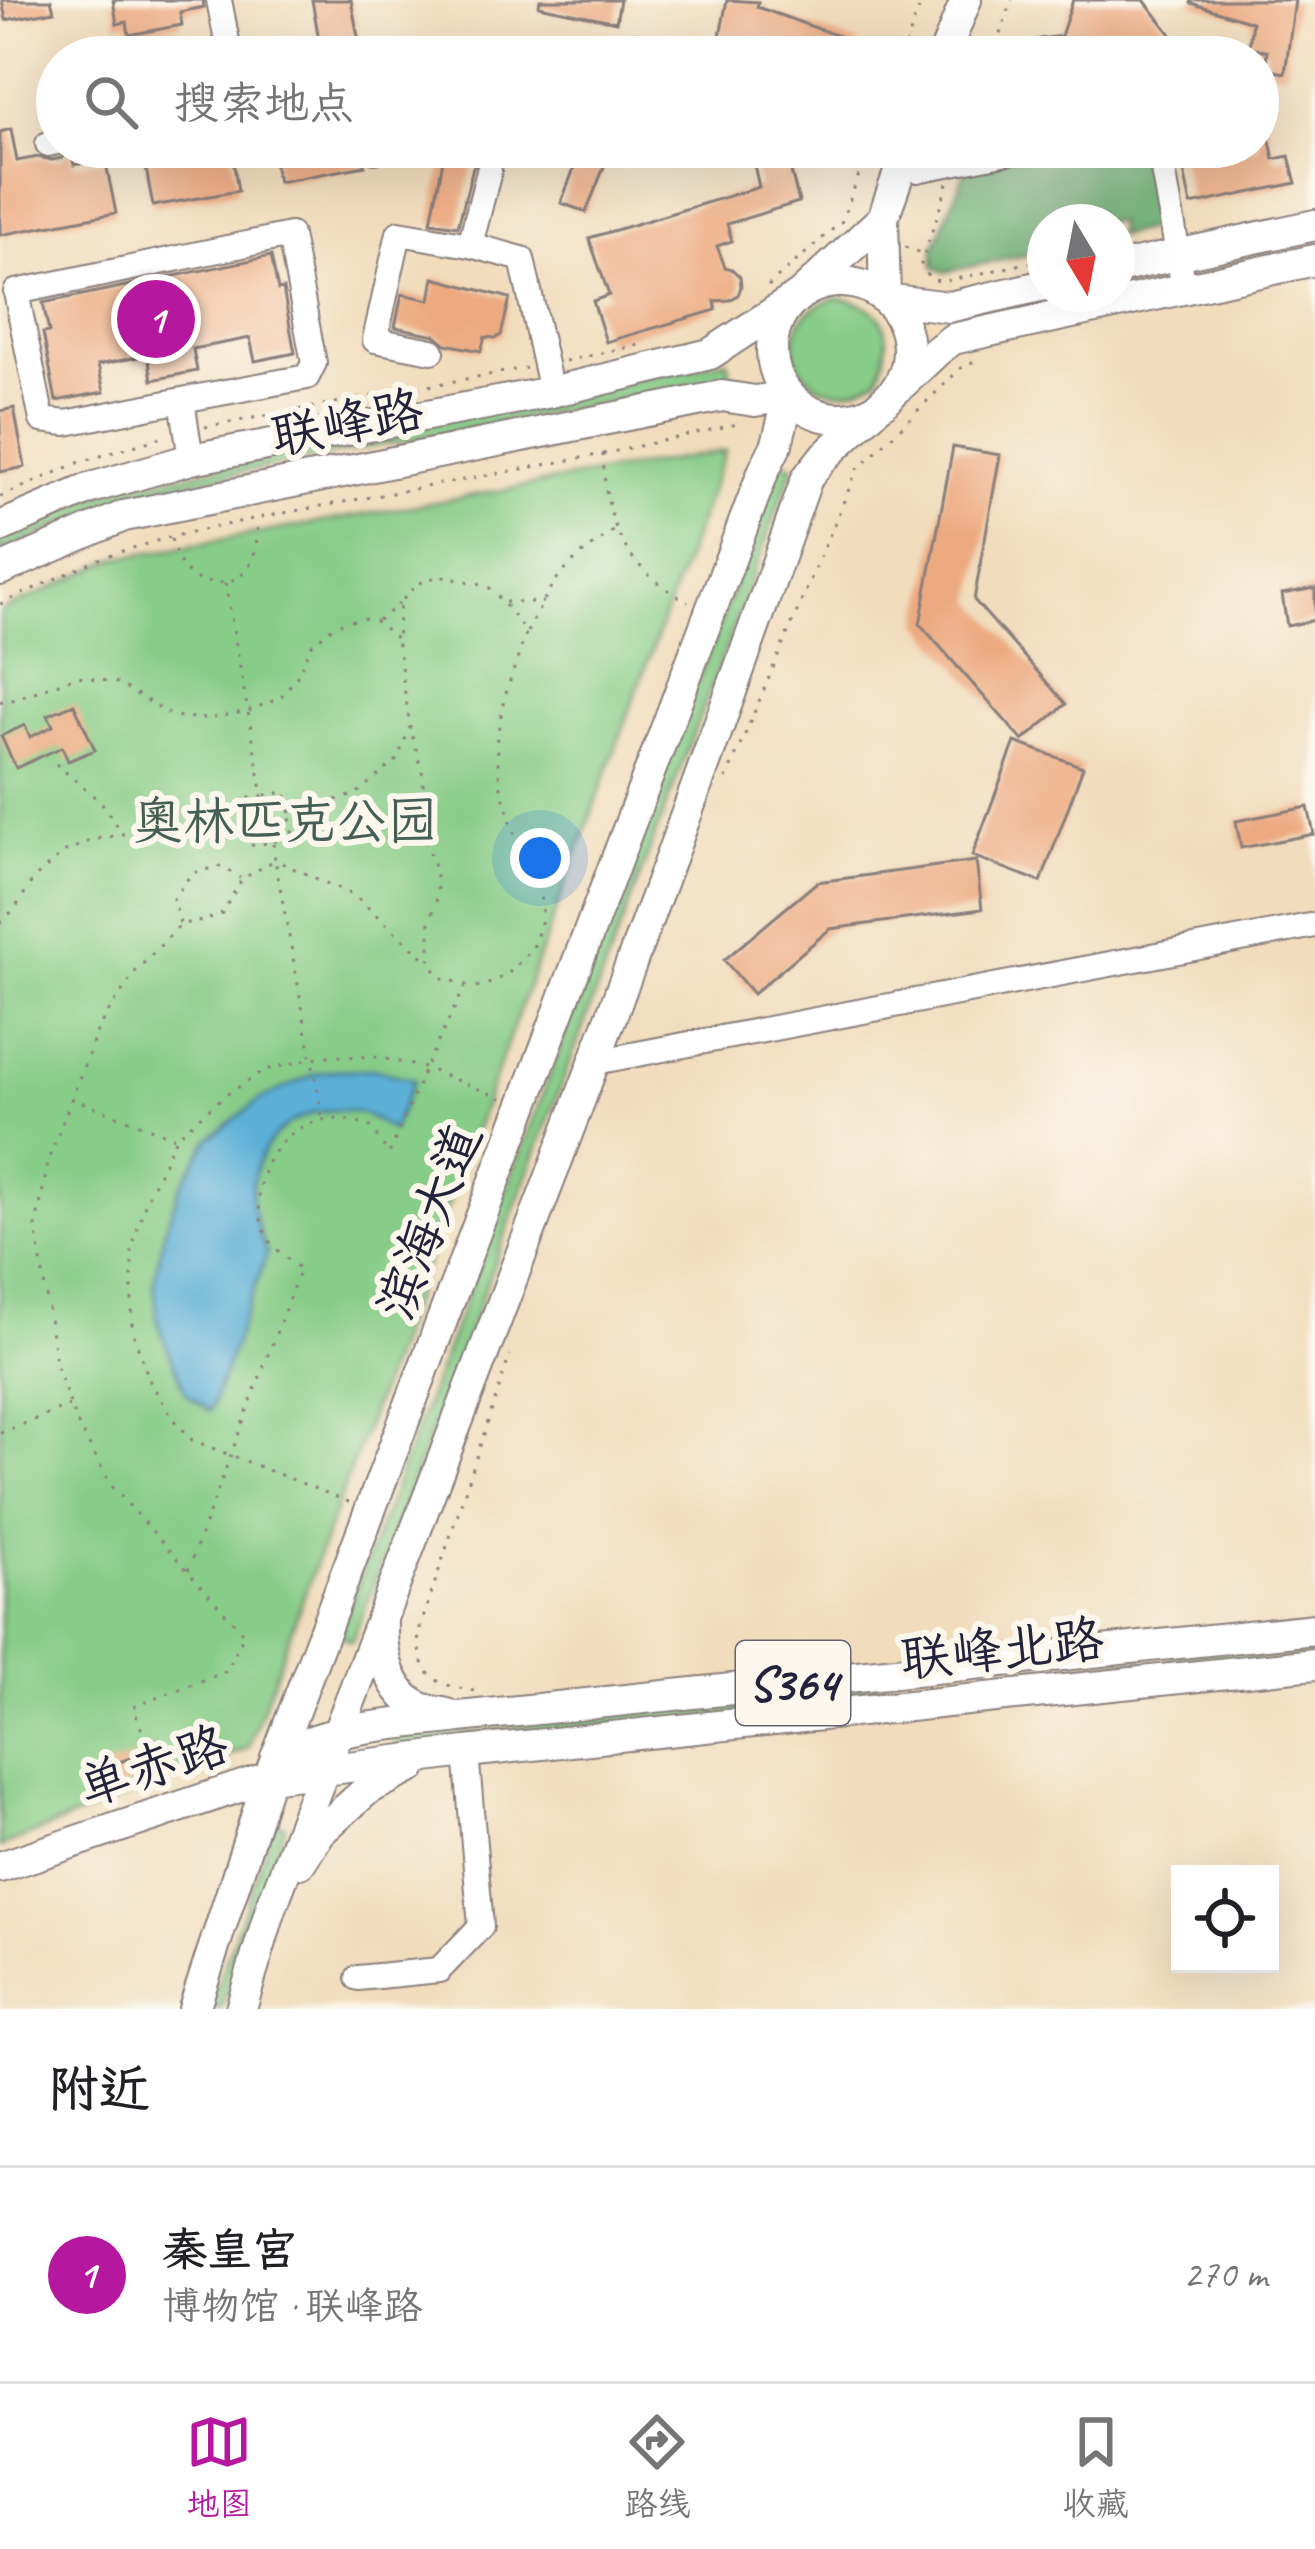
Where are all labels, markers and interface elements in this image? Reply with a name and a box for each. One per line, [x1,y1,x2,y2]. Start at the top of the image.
search box [36,36,1279,168]
icon: search [78,69,144,135]
text: 搜索地点 [174,75,354,132]
north arrow [1027,204,1135,312]
pin: 1 [117,274,195,364]
street label: 联峰路 [266,377,428,469]
park label: 奥林匹克公园 [132,789,438,853]
your location [510,828,570,888]
street label: 滨海大道 [363,1115,495,1328]
street label: 联峰北路 [897,1607,1107,1691]
road number: S364 [736,1641,850,1725]
street label: 单赤路 [71,1712,236,1820]
map controls [1171,1865,1279,1973]
button: locate [1171,1865,1279,1973]
text: 附近 [48,2057,150,2121]
text: 秦皇宫 [162,2222,297,2279]
text: 1 [78,2250,96,2299]
text: 270 m [1183,2250,1267,2299]
text: 博物馆 · 联峰路 [162,2282,422,2331]
tab: 地图 [186,2409,252,2525]
tab: 路线 [624,2409,690,2525]
tab: 收藏 [1063,2409,1129,2525]

